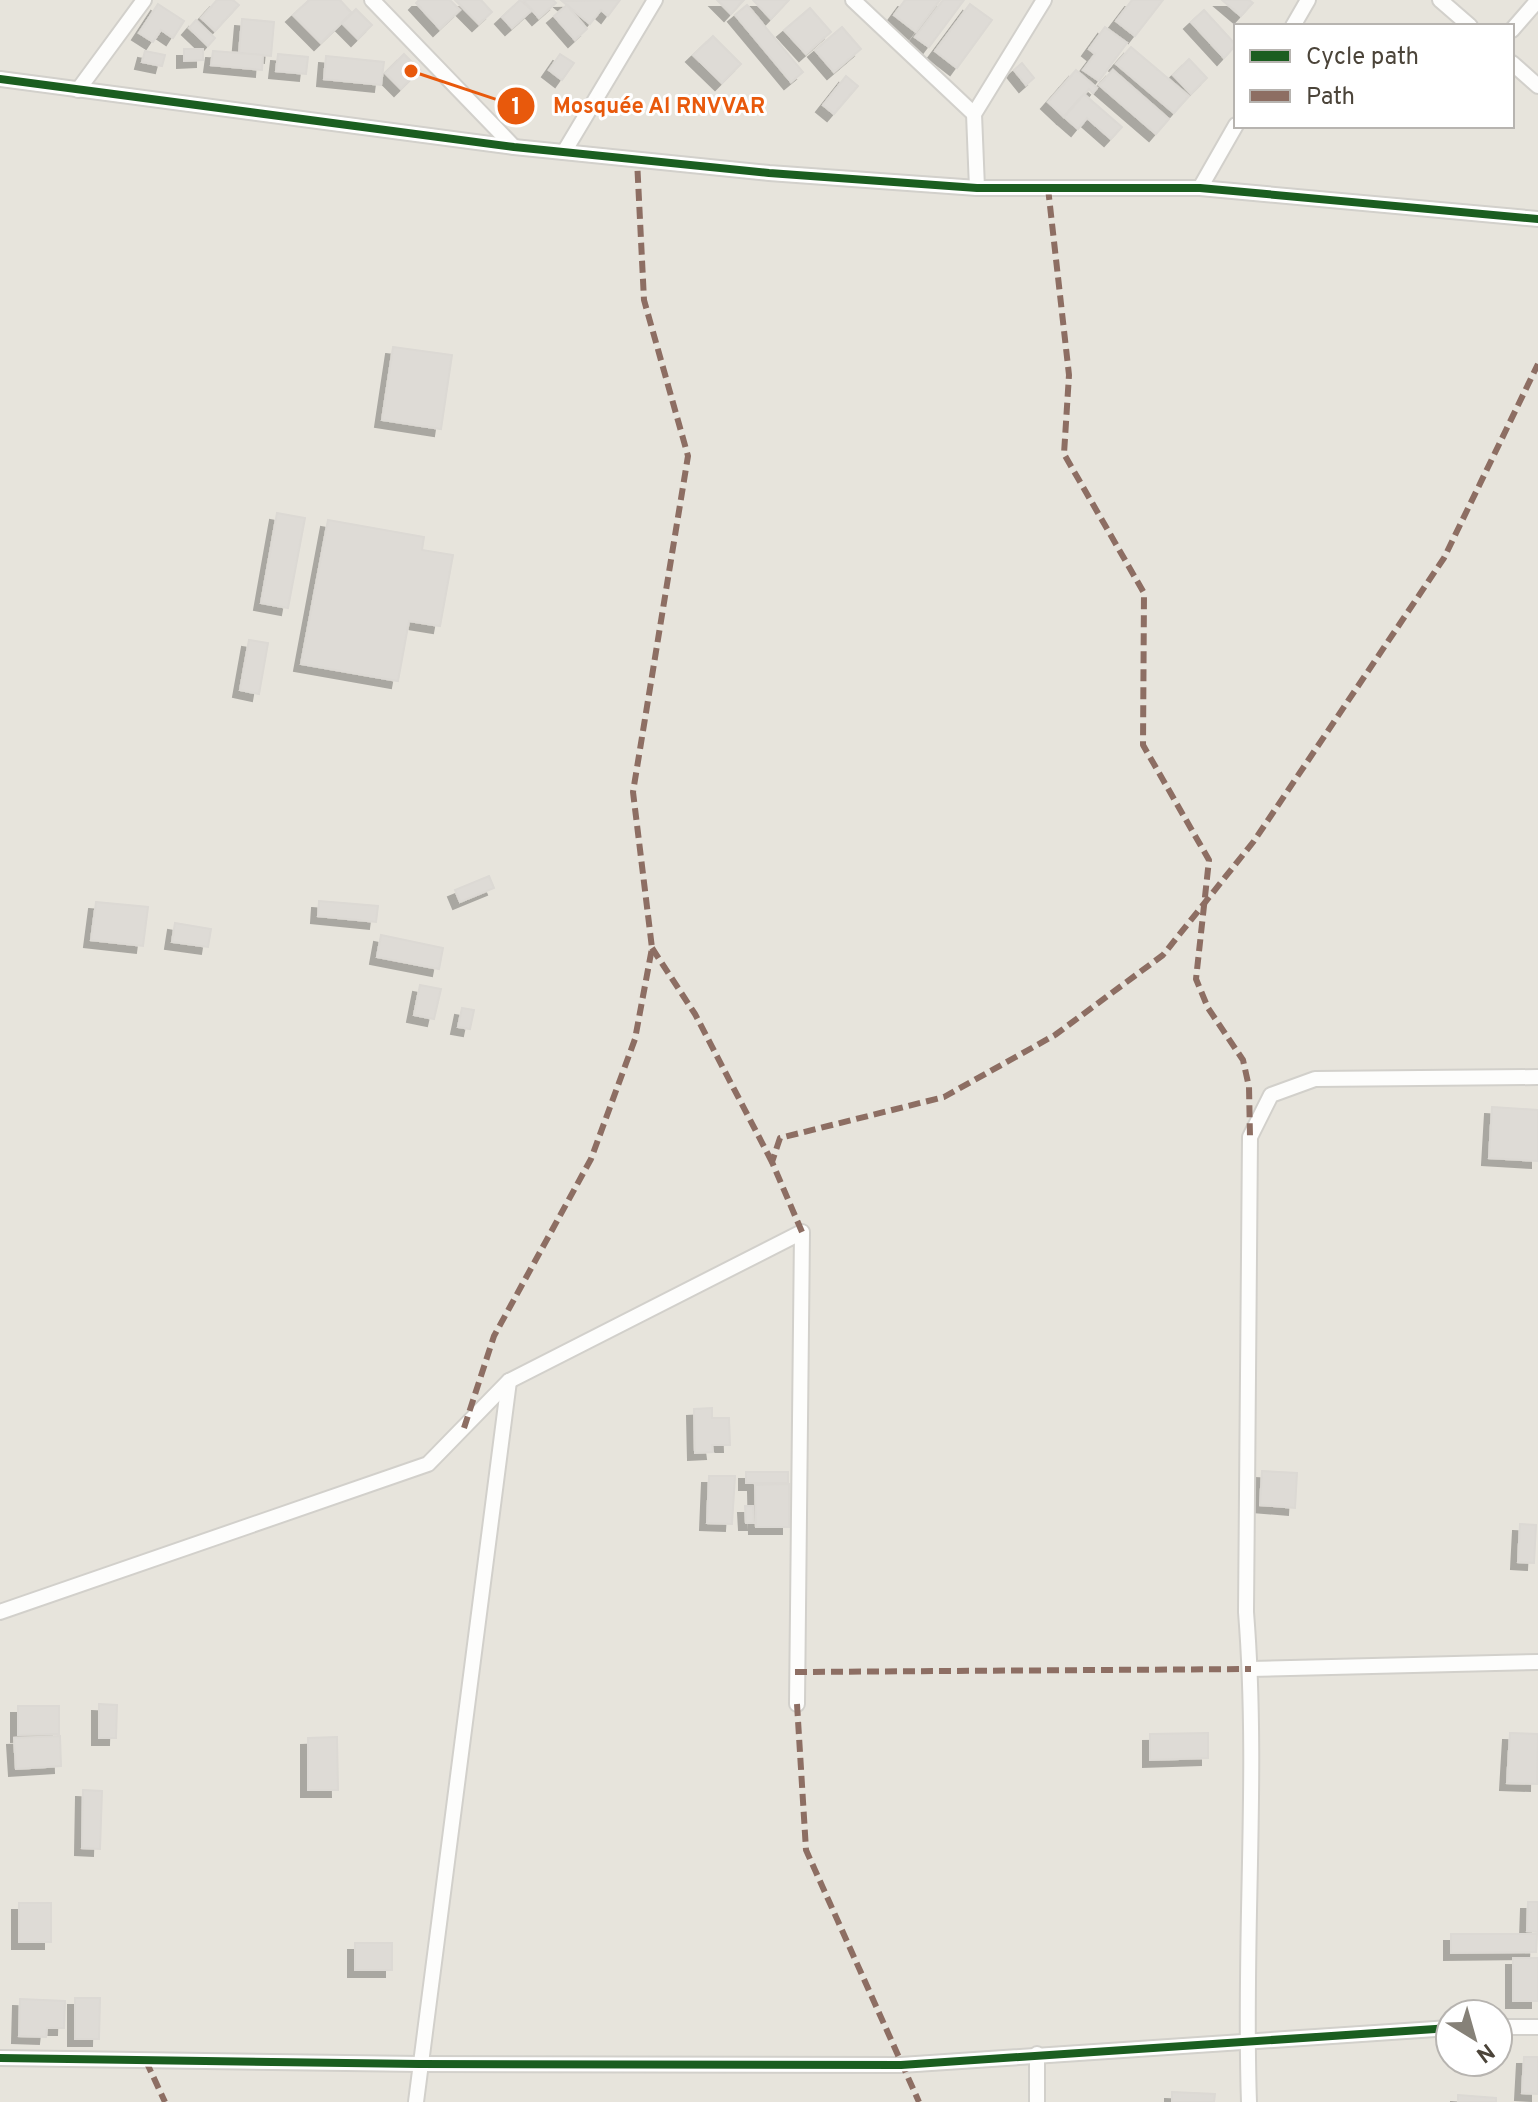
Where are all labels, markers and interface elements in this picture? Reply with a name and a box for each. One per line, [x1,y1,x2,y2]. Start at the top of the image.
legend [1234,24,1514,128]
text: Cycle path [1306,43,1419,73]
callout: Mosquée Al RNVVAR [496,83,781,129]
text: Path [1306,83,1355,113]
text: 1 [511,93,521,123]
text: Mosquée Al RNVVAR [553,94,765,121]
north arrow [1434,1998,1514,2078]
text: N [1470,2036,1499,2068]

